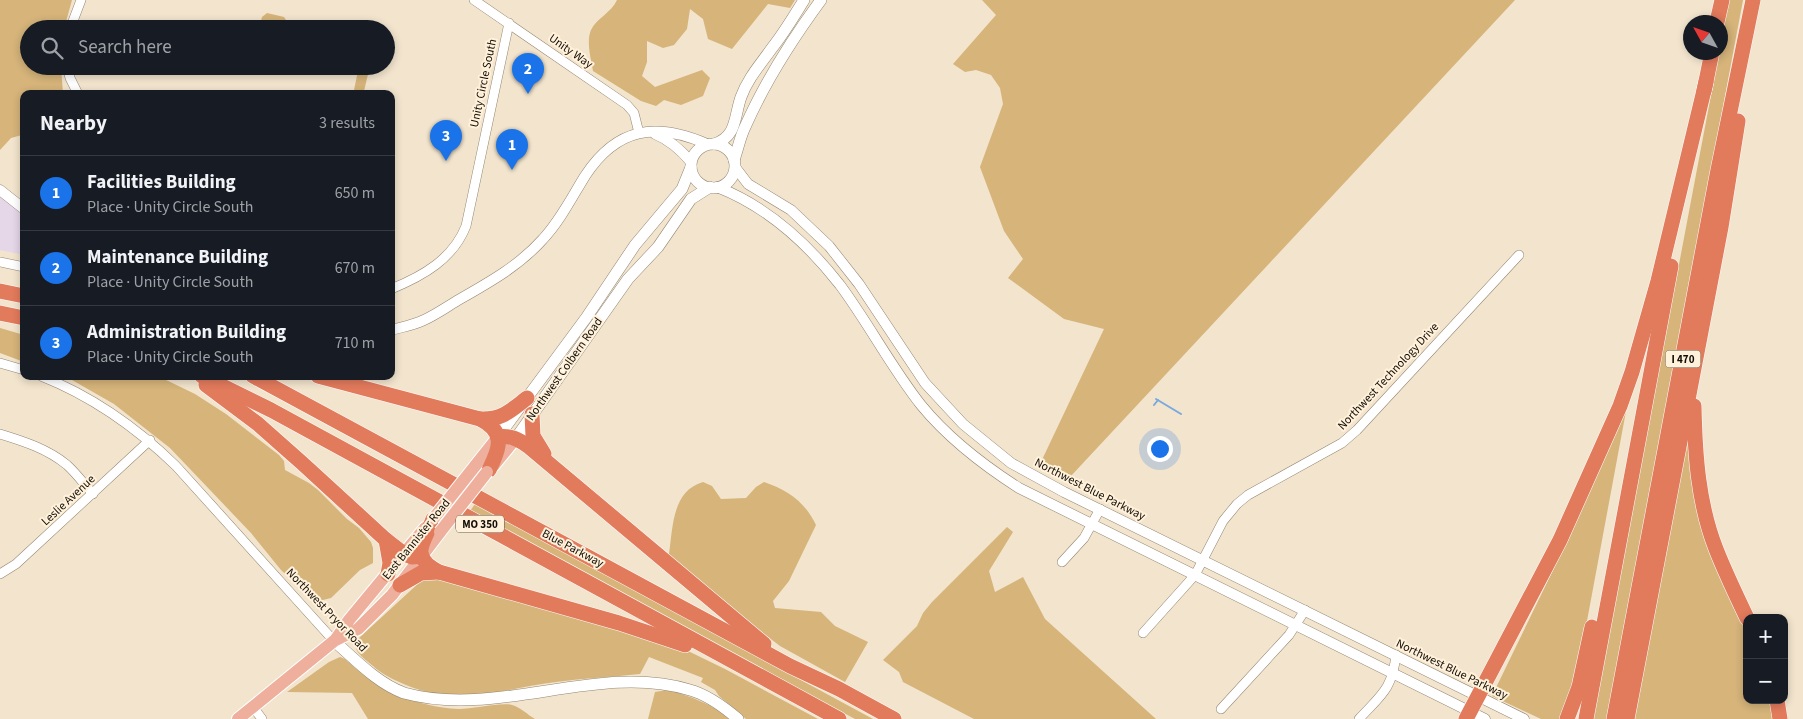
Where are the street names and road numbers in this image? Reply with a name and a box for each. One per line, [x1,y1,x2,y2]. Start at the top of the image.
street label: Unity Way [545,30,596,73]
street label: Unity Circle South [466,37,501,129]
street label: Northwest Colbern Road [522,314,607,424]
street label: Northwest Technology Drive [1334,319,1443,434]
road number: I 470 [1666,350,1700,368]
street label: Northwest Blue Parkway [1031,454,1149,525]
street label: Leslie Avenue [38,471,99,530]
street label: East Bannister Road [378,495,454,583]
road number: MO 350 [456,516,504,532]
street label: Blue Parkway [539,525,607,572]
street label: Northwest Pryor Road [282,565,371,656]
street label: Northwest Blue Parkway [1393,635,1511,704]

